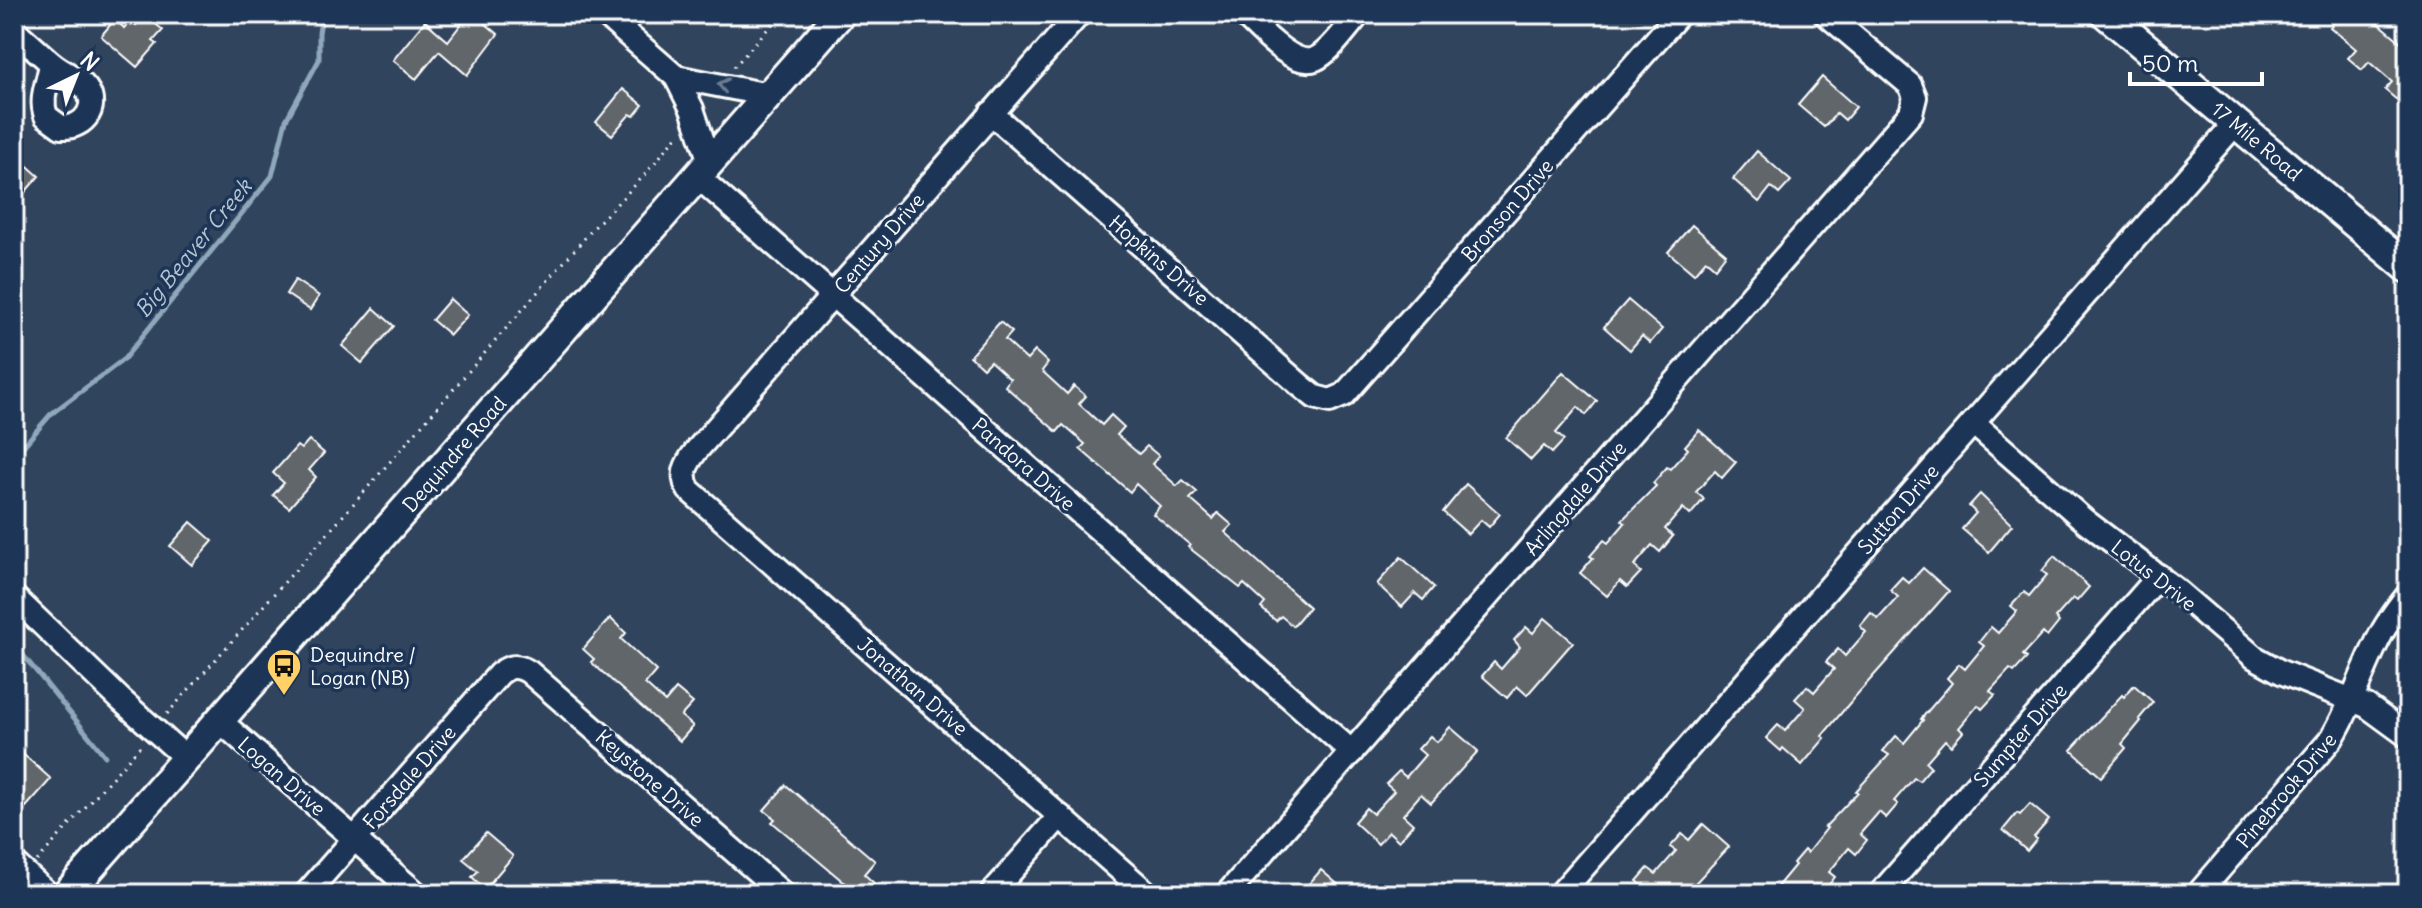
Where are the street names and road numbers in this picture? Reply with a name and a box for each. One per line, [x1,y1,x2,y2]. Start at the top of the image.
street label: 17 Mile Road [2207,96,2307,186]
street label: Bronson Drive [1456,154,1558,266]
street label: Century Drive [829,188,929,298]
street label: Hopkins Drive [1104,210,1214,310]
street label: Dequindre Road [397,391,511,517]
street label: Pandora Drive [967,412,1081,516]
street label: Arlingdale Drive [1519,436,1631,560]
street label: Sutton Drive [1852,459,1944,559]
street label: Lotus Drive [2106,534,2202,616]
street label: Jonathan Drive [853,631,973,741]
street label: Sumpter Drive [1968,678,2072,792]
street label: Forsdale Drive [357,720,461,834]
street label: Keystone Drive [591,724,709,832]
street label: Pinebrook Drive [2231,727,2341,853]
street label: Logan Drive [233,731,331,821]

